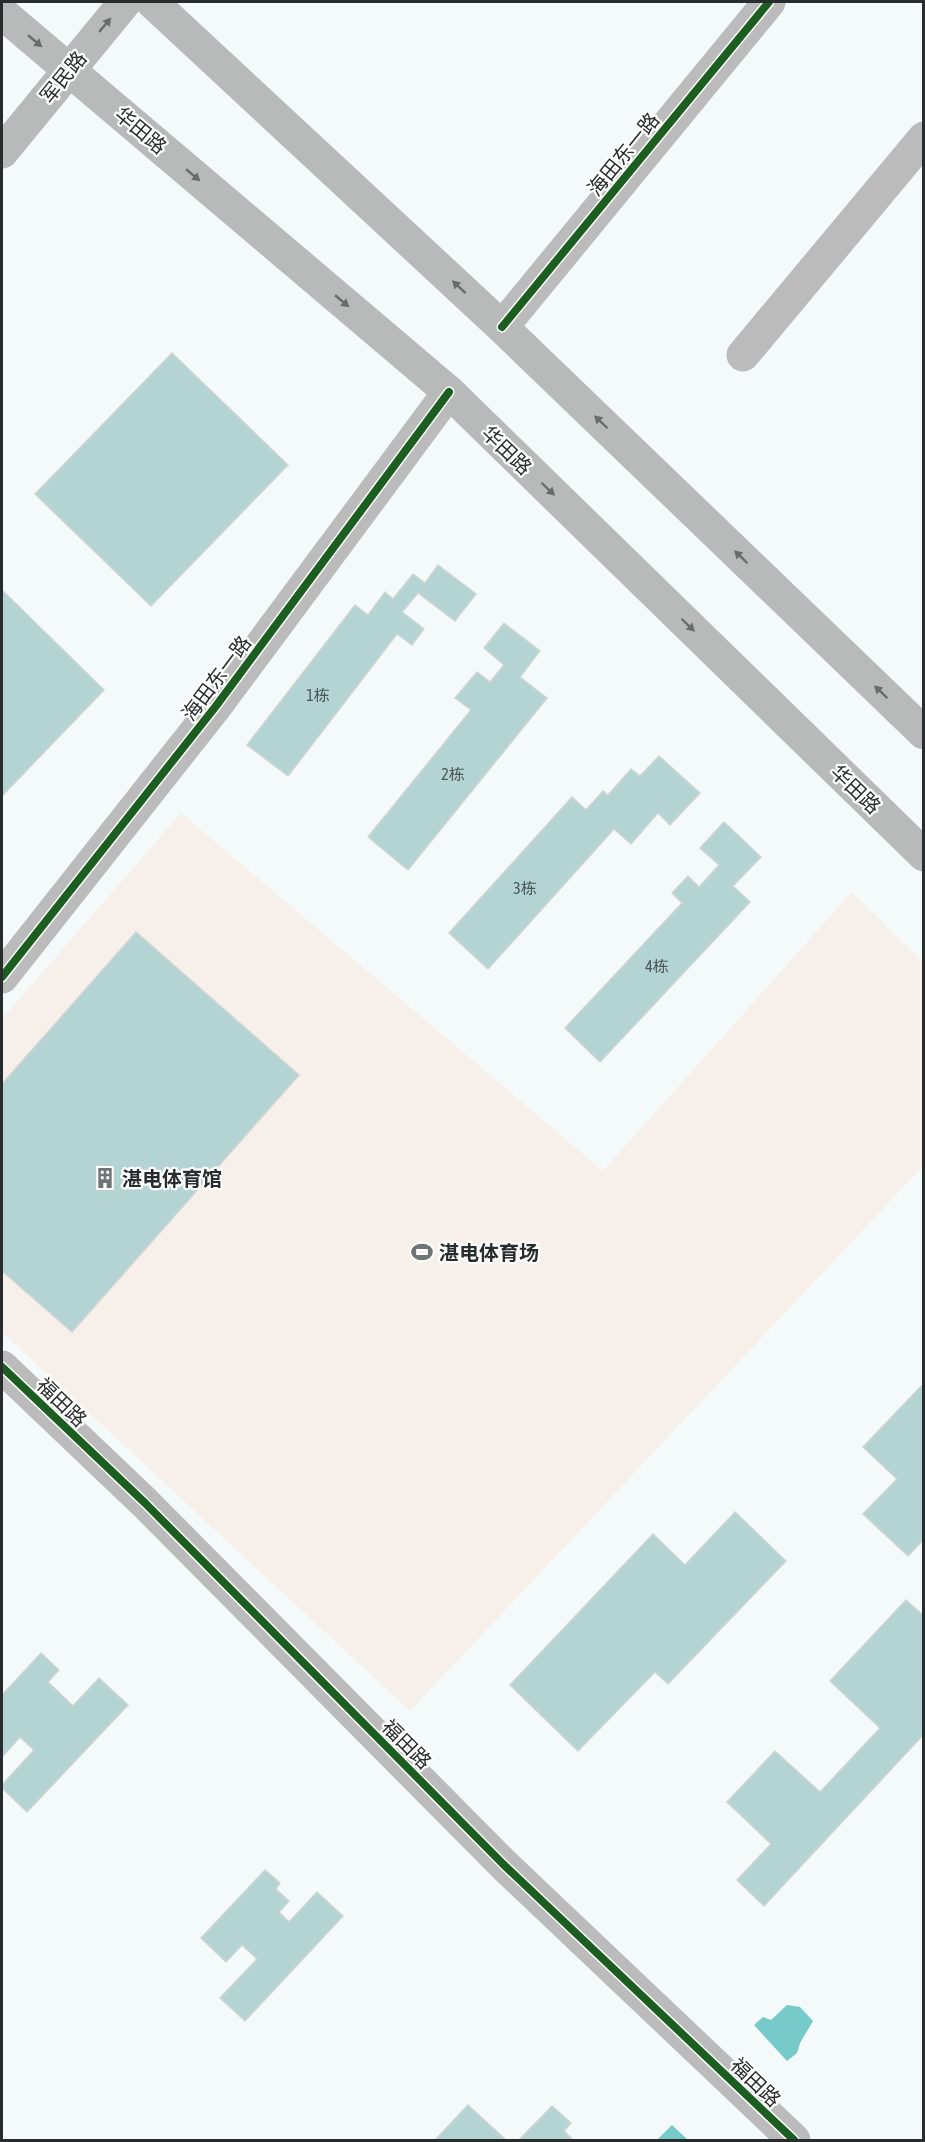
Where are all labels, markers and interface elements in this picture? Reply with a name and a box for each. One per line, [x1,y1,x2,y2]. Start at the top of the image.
one-way arrow [98,18,111,33]
one-way arrow [27,34,42,47]
street label: 军民路 [35,46,91,108]
street label: 华田路 [111,102,171,158]
street label: 海田东一路 [583,108,663,200]
one-way arrow [185,168,200,181]
one-way arrow [452,280,467,294]
one-way arrow [334,295,350,308]
one-way arrow [594,415,608,429]
street label: 华田路 [477,421,537,479]
one-way arrow [541,482,556,496]
one-way arrow [734,551,749,564]
one-way arrow [680,618,694,632]
street label: 海田东一路 [177,631,255,725]
house number: 1栋 [306,686,330,704]
one-way arrow [875,686,889,700]
street label: 华田路 [826,760,886,818]
house number: 2栋 [441,765,465,783]
house number: 3栋 [513,879,537,897]
house number: 4栋 [645,957,669,975]
building icon: 湛电体育馆 [93,1166,117,1190]
place label: 湛电体育馆 [122,1167,222,1190]
sports icon: 湛电体育场 [410,1240,434,1264]
place label: 湛电体育场 [439,1241,539,1264]
street label: 福田路 [32,1373,92,1431]
street label: 福田路 [378,1715,436,1773]
street label: 福田路 [726,2053,786,2111]

